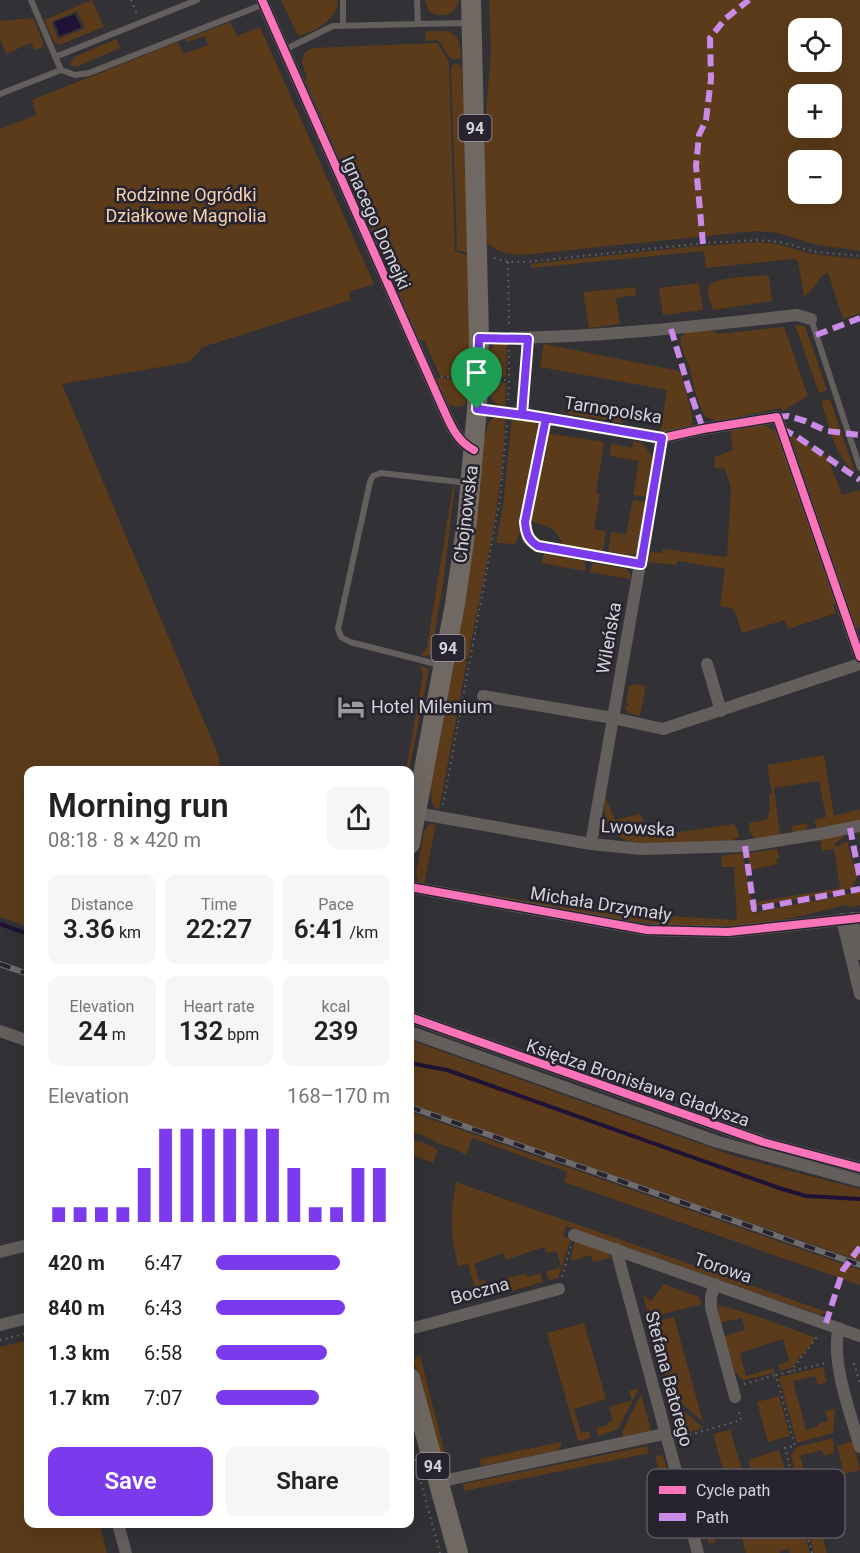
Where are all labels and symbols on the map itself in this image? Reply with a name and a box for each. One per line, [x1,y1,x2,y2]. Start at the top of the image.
road number: 94 [458,115,492,141]
street label: Ignacego Domejki [338,153,415,293]
park label: Rodzinne Ogródki Działkowe Magnolia [105,184,267,226]
pin [451,347,502,409]
street label: Tarnopolska [563,391,664,428]
street label: Chojnowska [449,464,482,564]
street label: Wileńska [592,600,625,675]
road number: 94 [432,635,464,661]
hotel icon: Hotel Milenium [336,692,366,722]
place label: Hotel Milenium [371,696,492,717]
street label: Lwowska [600,815,676,840]
street label: Michała Drzymały [529,882,674,925]
street label: Księdza Bronisława Gładysza [524,1034,753,1131]
street label: Torowa [692,1248,755,1287]
street label: Boczna [448,1273,511,1308]
street label: Stefana Batorego [641,1309,698,1449]
road number: 94 [416,1453,450,1479]
legend [647,1469,845,1538]
text: Cycle path [696,1481,770,1500]
text: Path [696,1508,729,1527]

